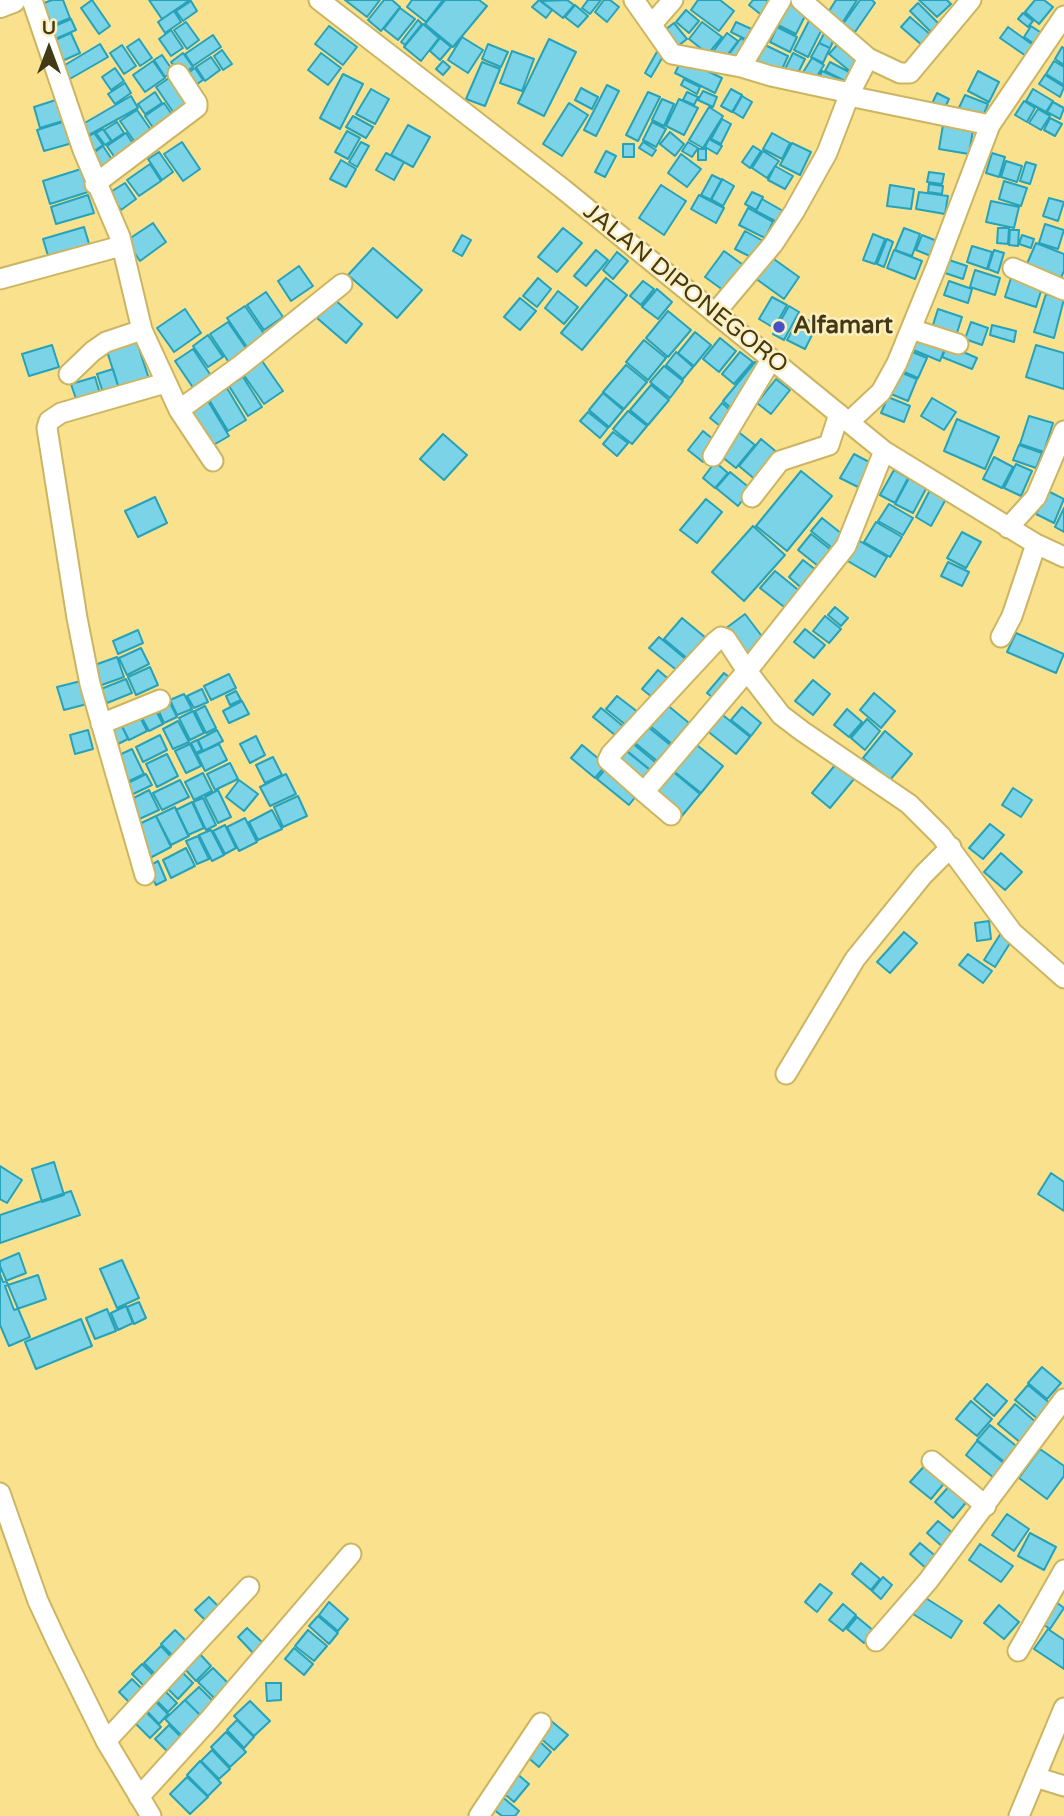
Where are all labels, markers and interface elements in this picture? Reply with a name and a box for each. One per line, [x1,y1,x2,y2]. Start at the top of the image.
north arrow [14,14,84,84]
text: U [42,17,56,39]
street label: JALAN DIPONEGORO [577,198,793,380]
place label: Alfamart [793,313,893,341]
marker: Alfamart [771,319,787,335]

